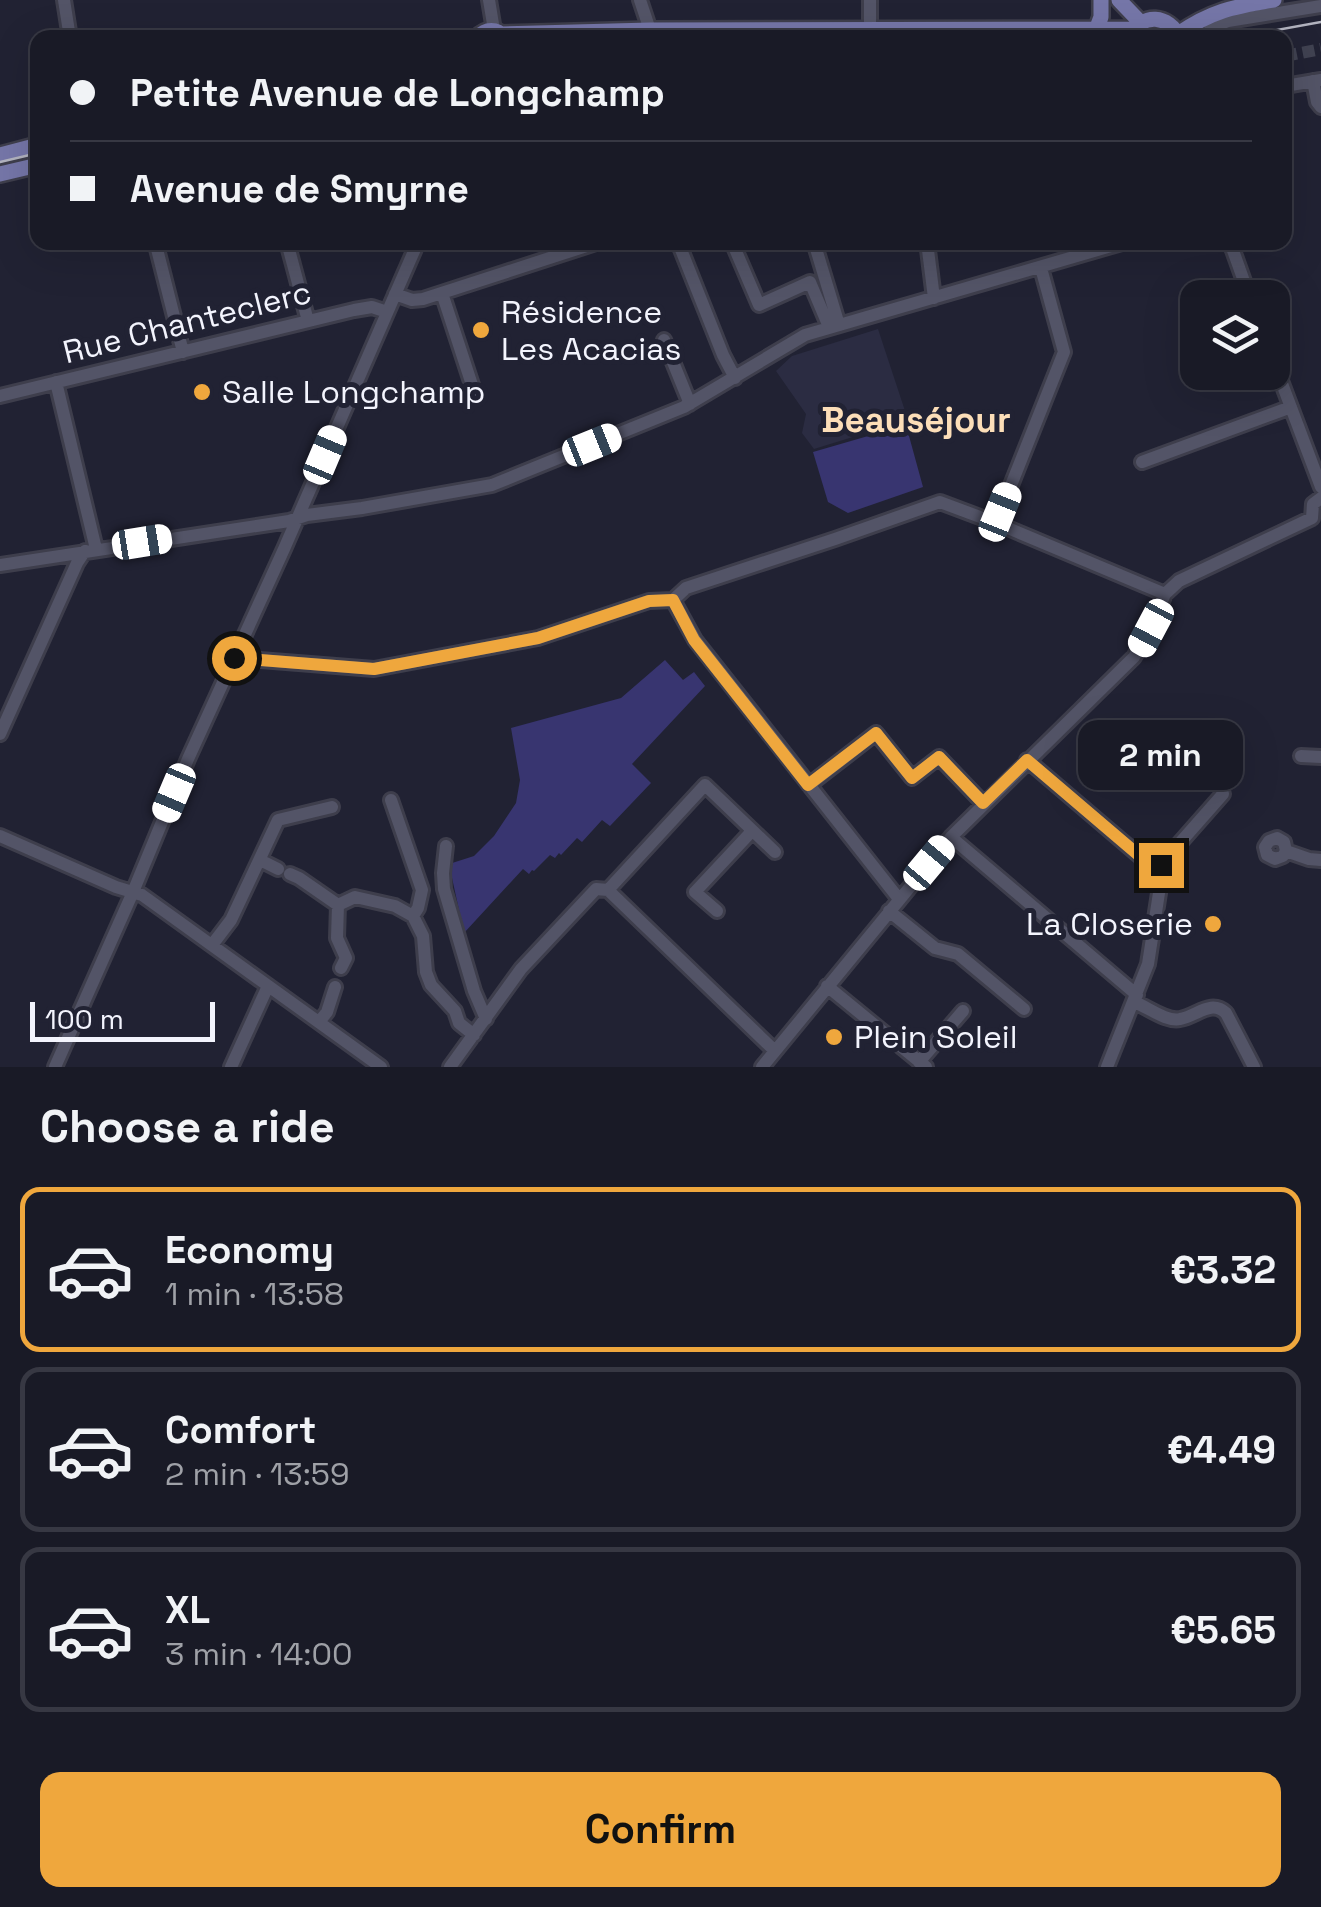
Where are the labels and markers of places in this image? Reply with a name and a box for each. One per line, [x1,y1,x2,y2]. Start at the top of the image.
place label: Résidence Les Acacias [501,292,681,369]
marker: Résidence Les Acacias [470,319,492,341]
place label: Salle Longchamp [222,372,485,412]
marker: Salle Longchamp [191,381,213,403]
place label: La Closerie [1026,904,1193,944]
marker: La Closerie [1202,913,1224,935]
place label: Plein Soleil [854,1017,1018,1057]
marker: Plein Soleil [823,1026,845,1048]

